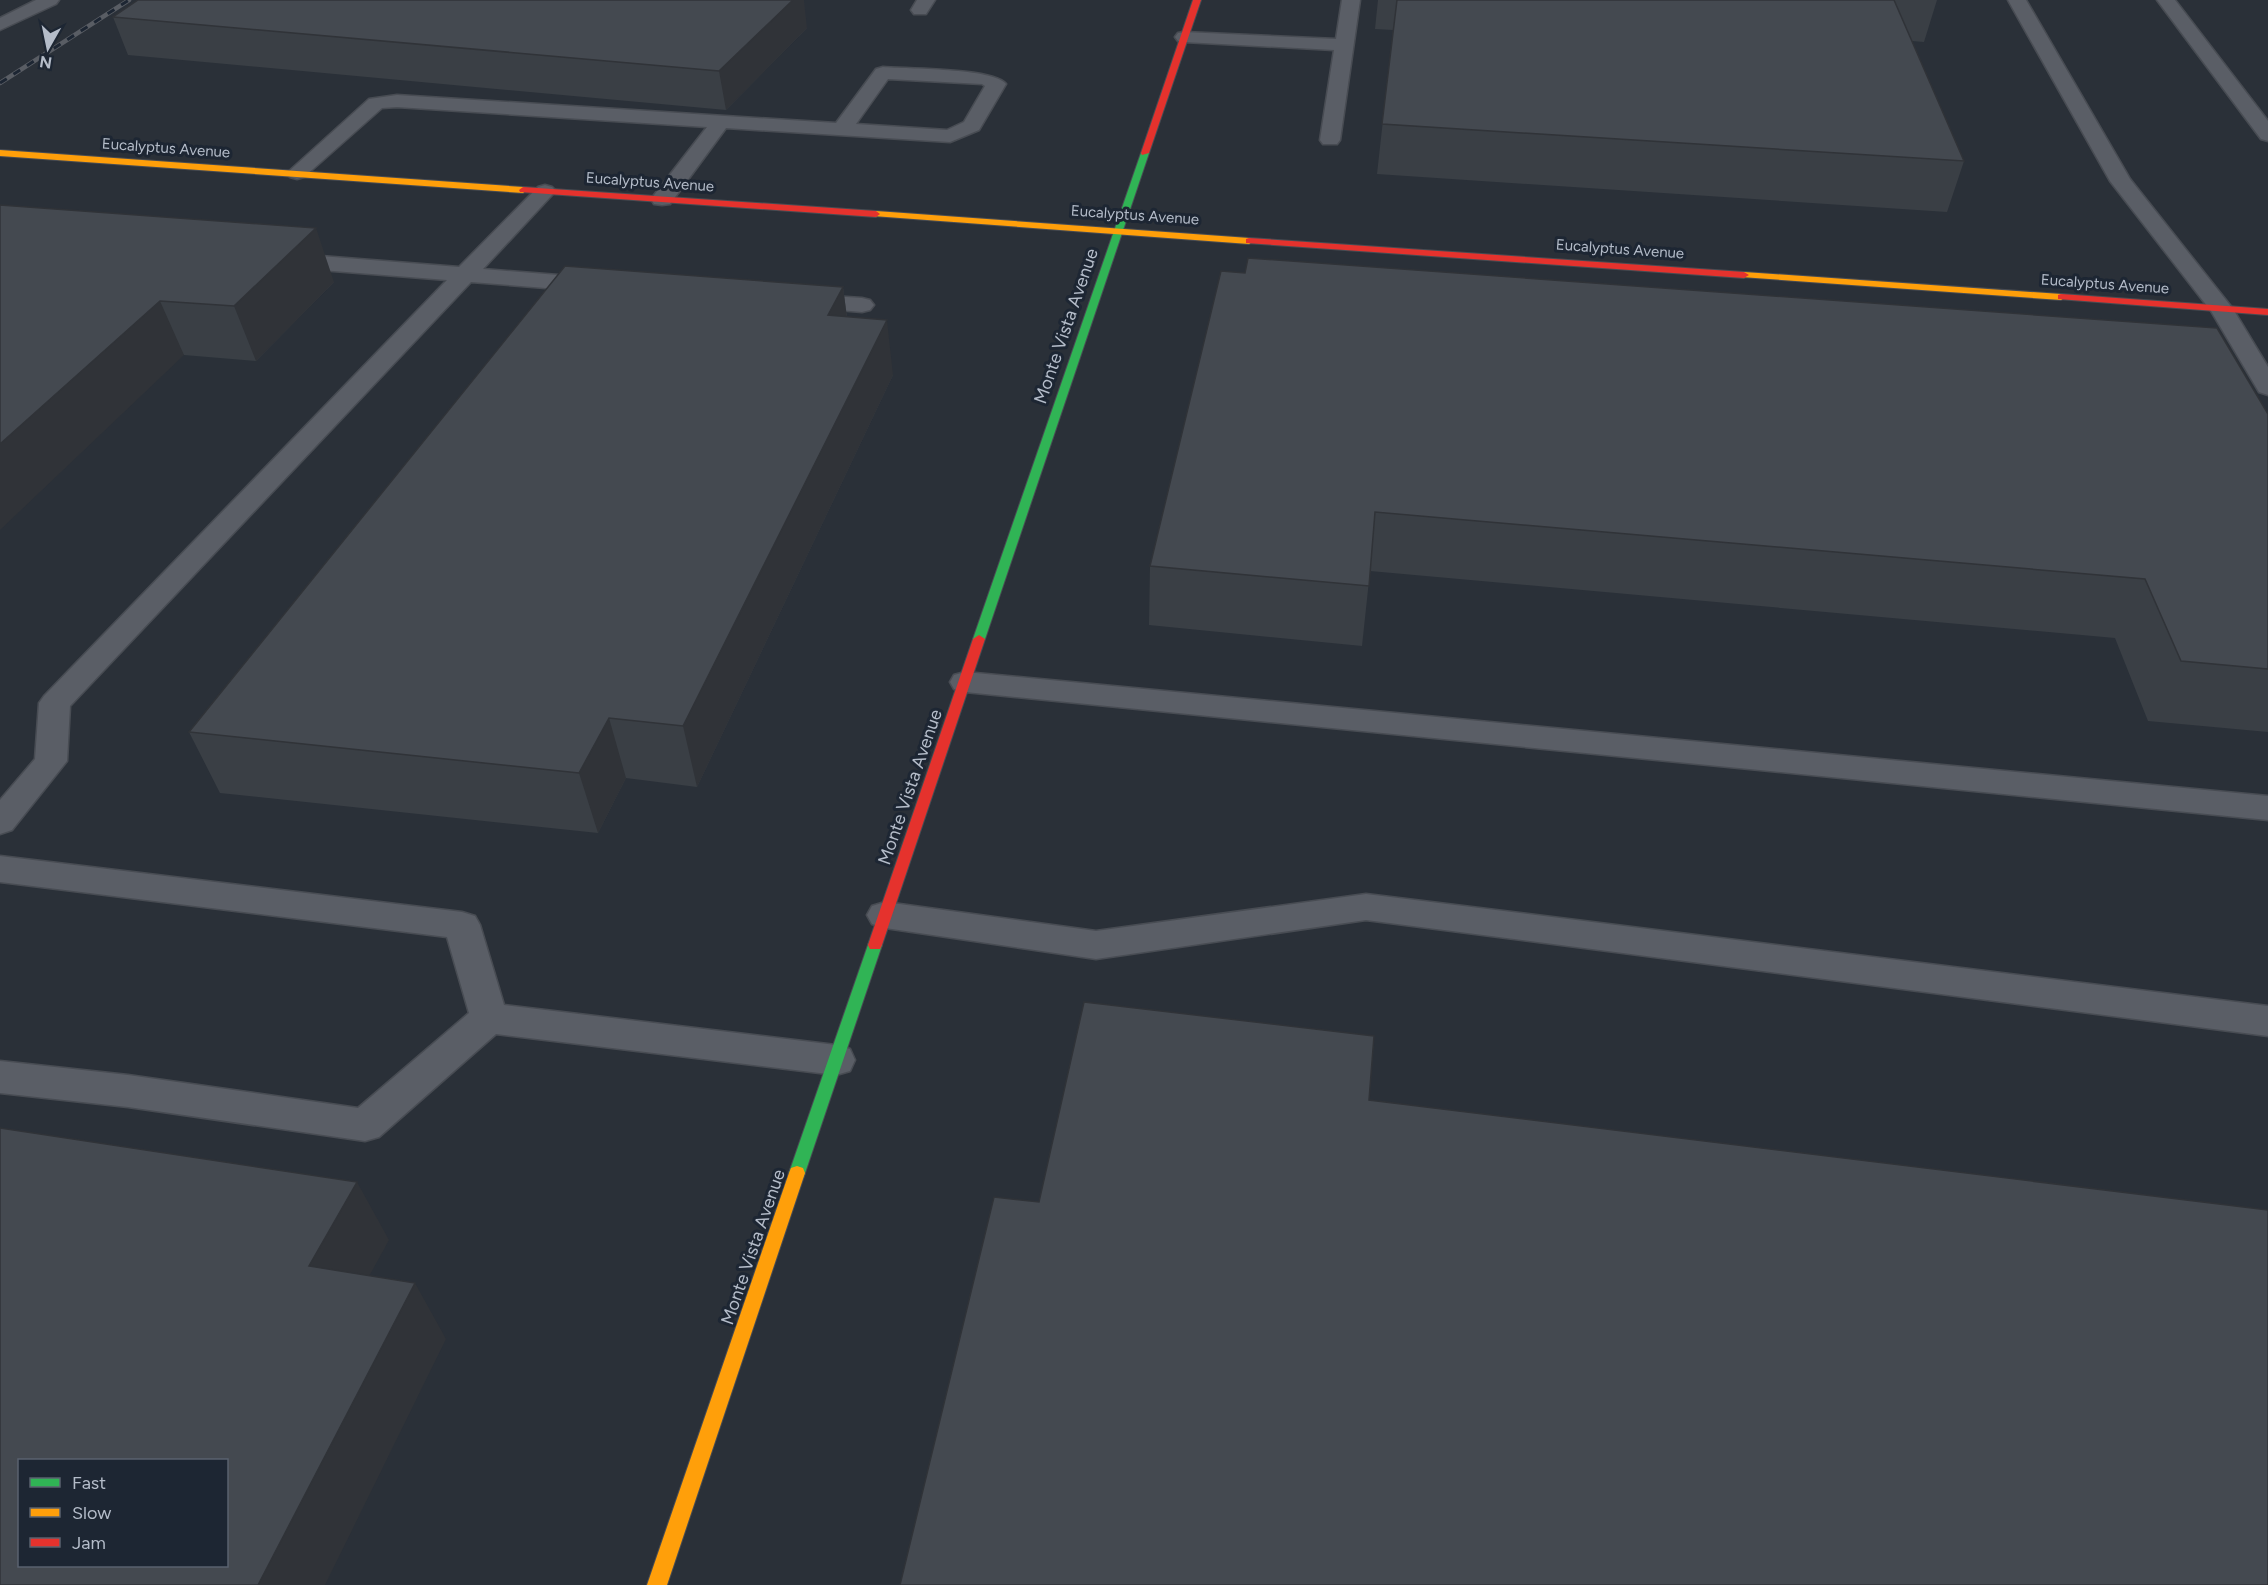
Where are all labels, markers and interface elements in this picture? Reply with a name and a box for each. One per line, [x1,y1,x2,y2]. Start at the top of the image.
north arrow [18,18,78,78]
text: N [38,52,53,73]
street label: Eucalyptus Avenue [101,135,231,161]
street label: Eucalyptus Avenue [585,169,715,195]
street label: Eucalyptus Avenue [1070,202,1200,228]
street label: Eucalyptus Avenue [1555,236,1685,262]
street label: Monte Vista Avenue [1029,245,1103,407]
street label: Eucalyptus Avenue [2040,271,2170,297]
street label: Monte Vista Avenue [873,706,947,868]
street label: Monte Vista Avenue [716,1166,790,1328]
legend [18,1459,228,1567]
text: Fast [72,1472,106,1494]
text: Slow [72,1502,111,1524]
text: Jam [72,1532,106,1554]

